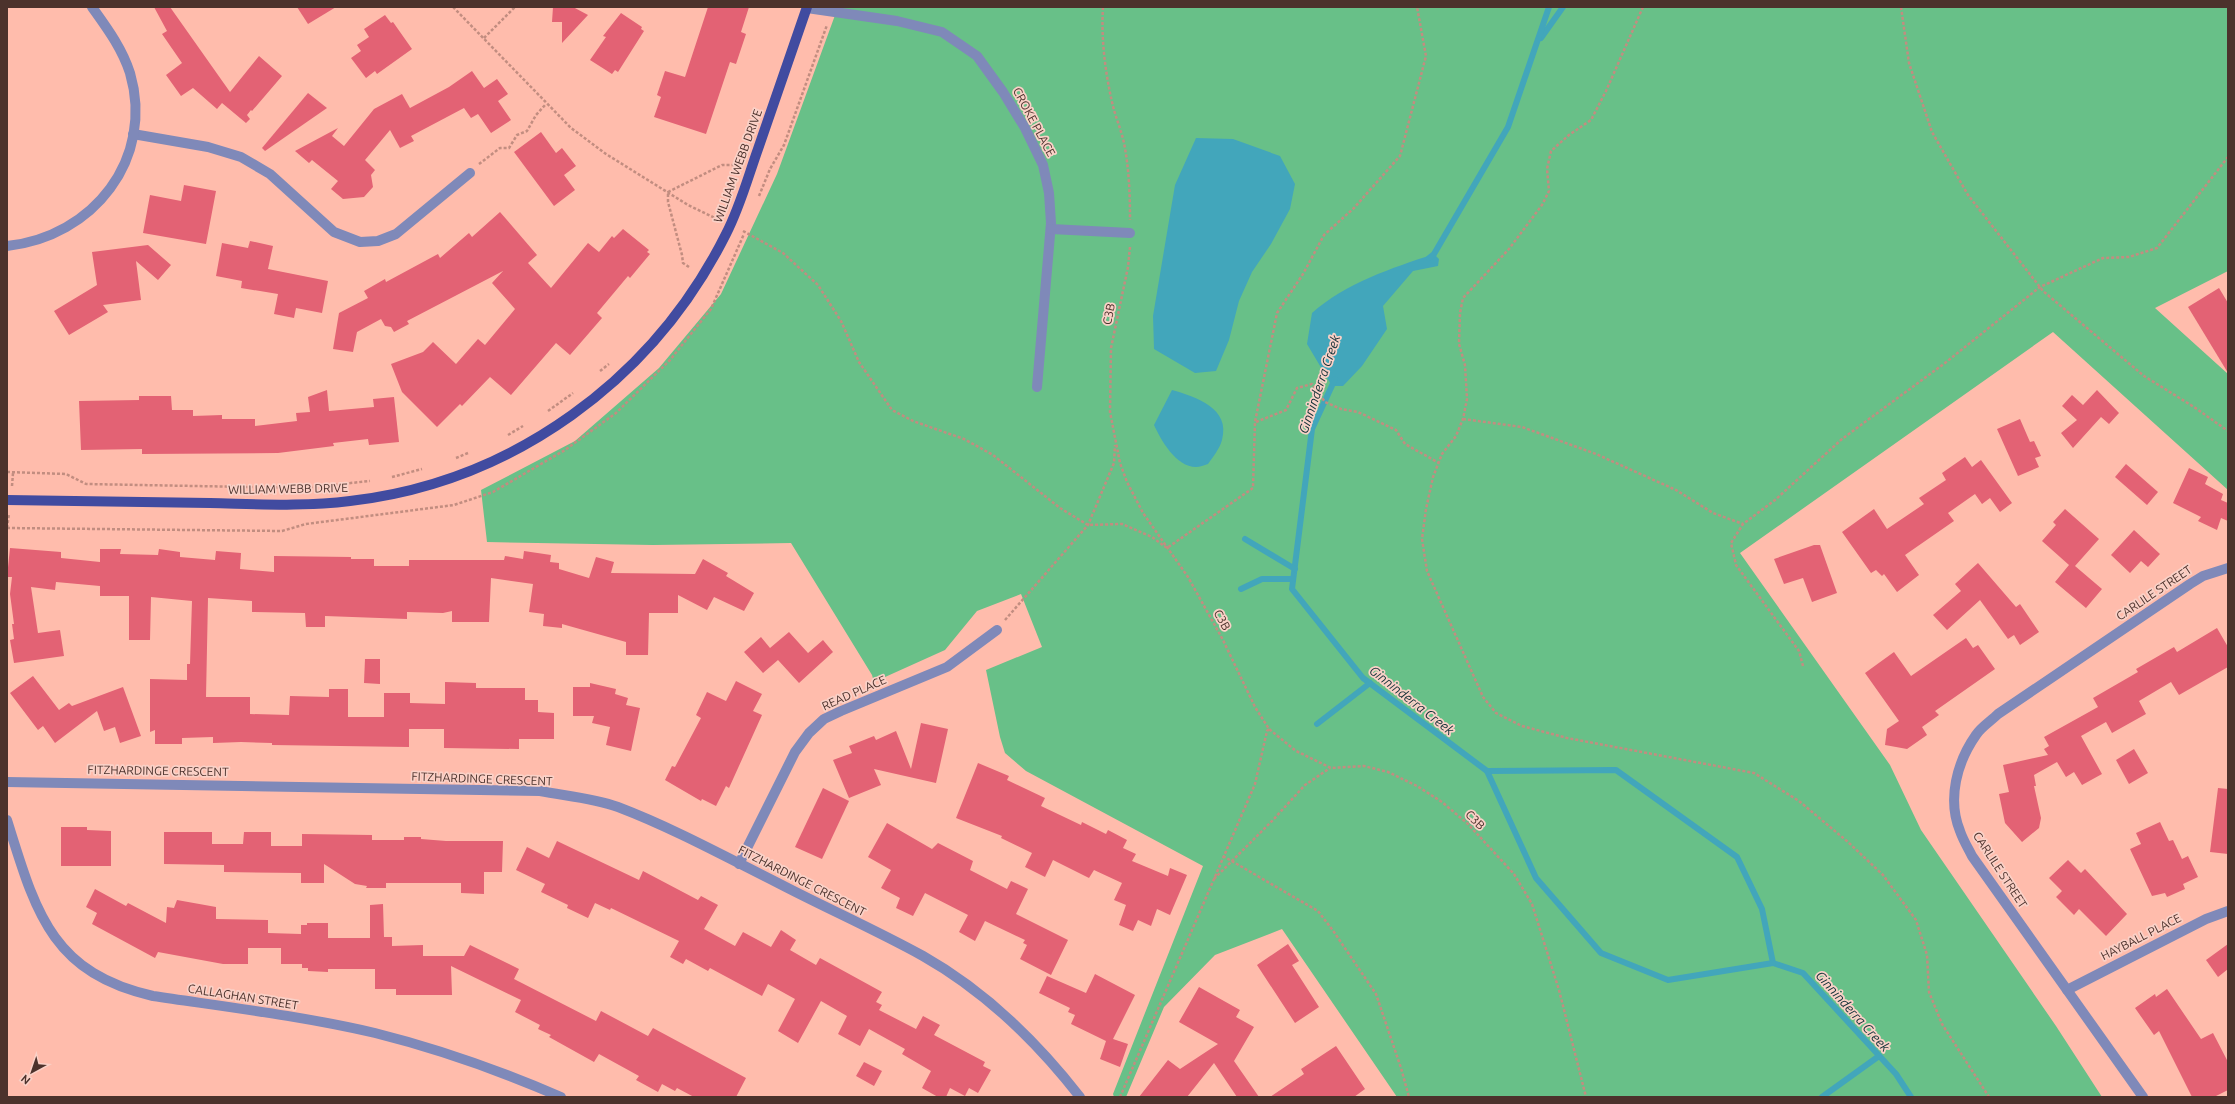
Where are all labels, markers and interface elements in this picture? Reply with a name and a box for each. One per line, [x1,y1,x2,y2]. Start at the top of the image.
street label: CROKE PLACE [1011,85,1058,159]
street label: WILLIAM WEBB DRIVE [711,107,764,224]
street label: C3B [1100,302,1117,326]
water label: Ginninderra Creek [1296,333,1343,435]
street label: WILLIAM WEBB DRIVE [228,481,348,496]
street label: CARLILE STREET [2114,562,2194,623]
street label: C3B [1211,607,1233,632]
water label: Ginninderra Creek [1367,663,1457,738]
street label: READ PLACE [820,673,888,712]
street label: FITZHARDINGE CRESCENT [87,763,229,778]
street label: FITZHARDINGE CRESCENT [411,770,553,787]
street label: C3B [1463,807,1488,832]
street label: CARLILE STREET [1971,829,2030,911]
street label: FITZHARDINGE CRESCENT [736,843,868,919]
street label: HAYBALL PLACE [2099,911,2183,962]
water label: Ginninderra Creek [1813,968,1893,1054]
street label: CALLAGHAN STREET [187,981,300,1012]
north arrow [12,1052,52,1092]
text: N [19,1072,33,1087]

